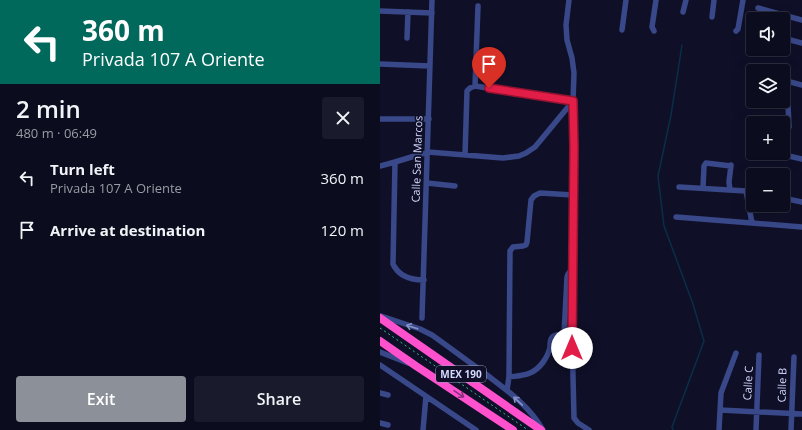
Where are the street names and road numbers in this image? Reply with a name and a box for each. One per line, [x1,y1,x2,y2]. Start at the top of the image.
street label: Calle San Marcos [407,115,426,203]
street label: Calle C [739,365,756,401]
road number: MEX 190 [436,366,486,382]
street label: Calle B [773,367,790,403]

